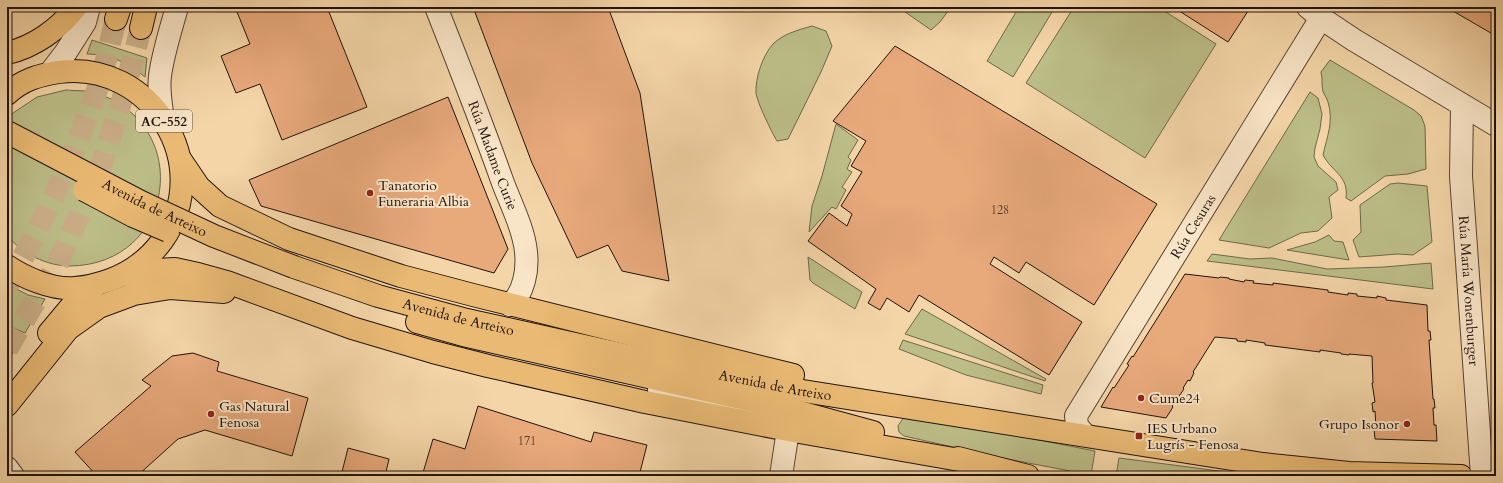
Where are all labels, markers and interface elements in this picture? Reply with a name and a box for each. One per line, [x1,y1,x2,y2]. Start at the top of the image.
street label: Rúa Madame Curie [463,98,522,213]
road number: AC-552 [136,110,192,132]
street label: Avenida de Arteixo [99,174,211,242]
place label: Tanatorio Funeraria Albia [378,176,469,211]
marker: Tanatorio Funeraria Albia [365,188,375,198]
street label: Rúa Cesuras [1166,190,1221,262]
house number: 128 [991,202,1009,218]
street label: Rúa María Wonenburger [1454,215,1483,367]
street label: Avenida de Arteixo [400,294,516,340]
street label: Avenida de Arteixo [717,365,833,405]
place label: Cume24 [1149,389,1200,408]
marker: Cume24 [1136,393,1146,403]
place label: Gas Natural Fenosa [219,397,290,432]
marker: Gas Natural Fenosa [206,409,216,419]
place label: Grupo Isonor [1319,415,1400,434]
place label: IES Urbano Lugrís - Fenosa [1147,419,1239,454]
marker: Grupo Isonor [1402,419,1412,429]
marker: IES Urbano Lugrís - Fenosa [1134,431,1144,441]
house number: 171 [518,433,536,449]

